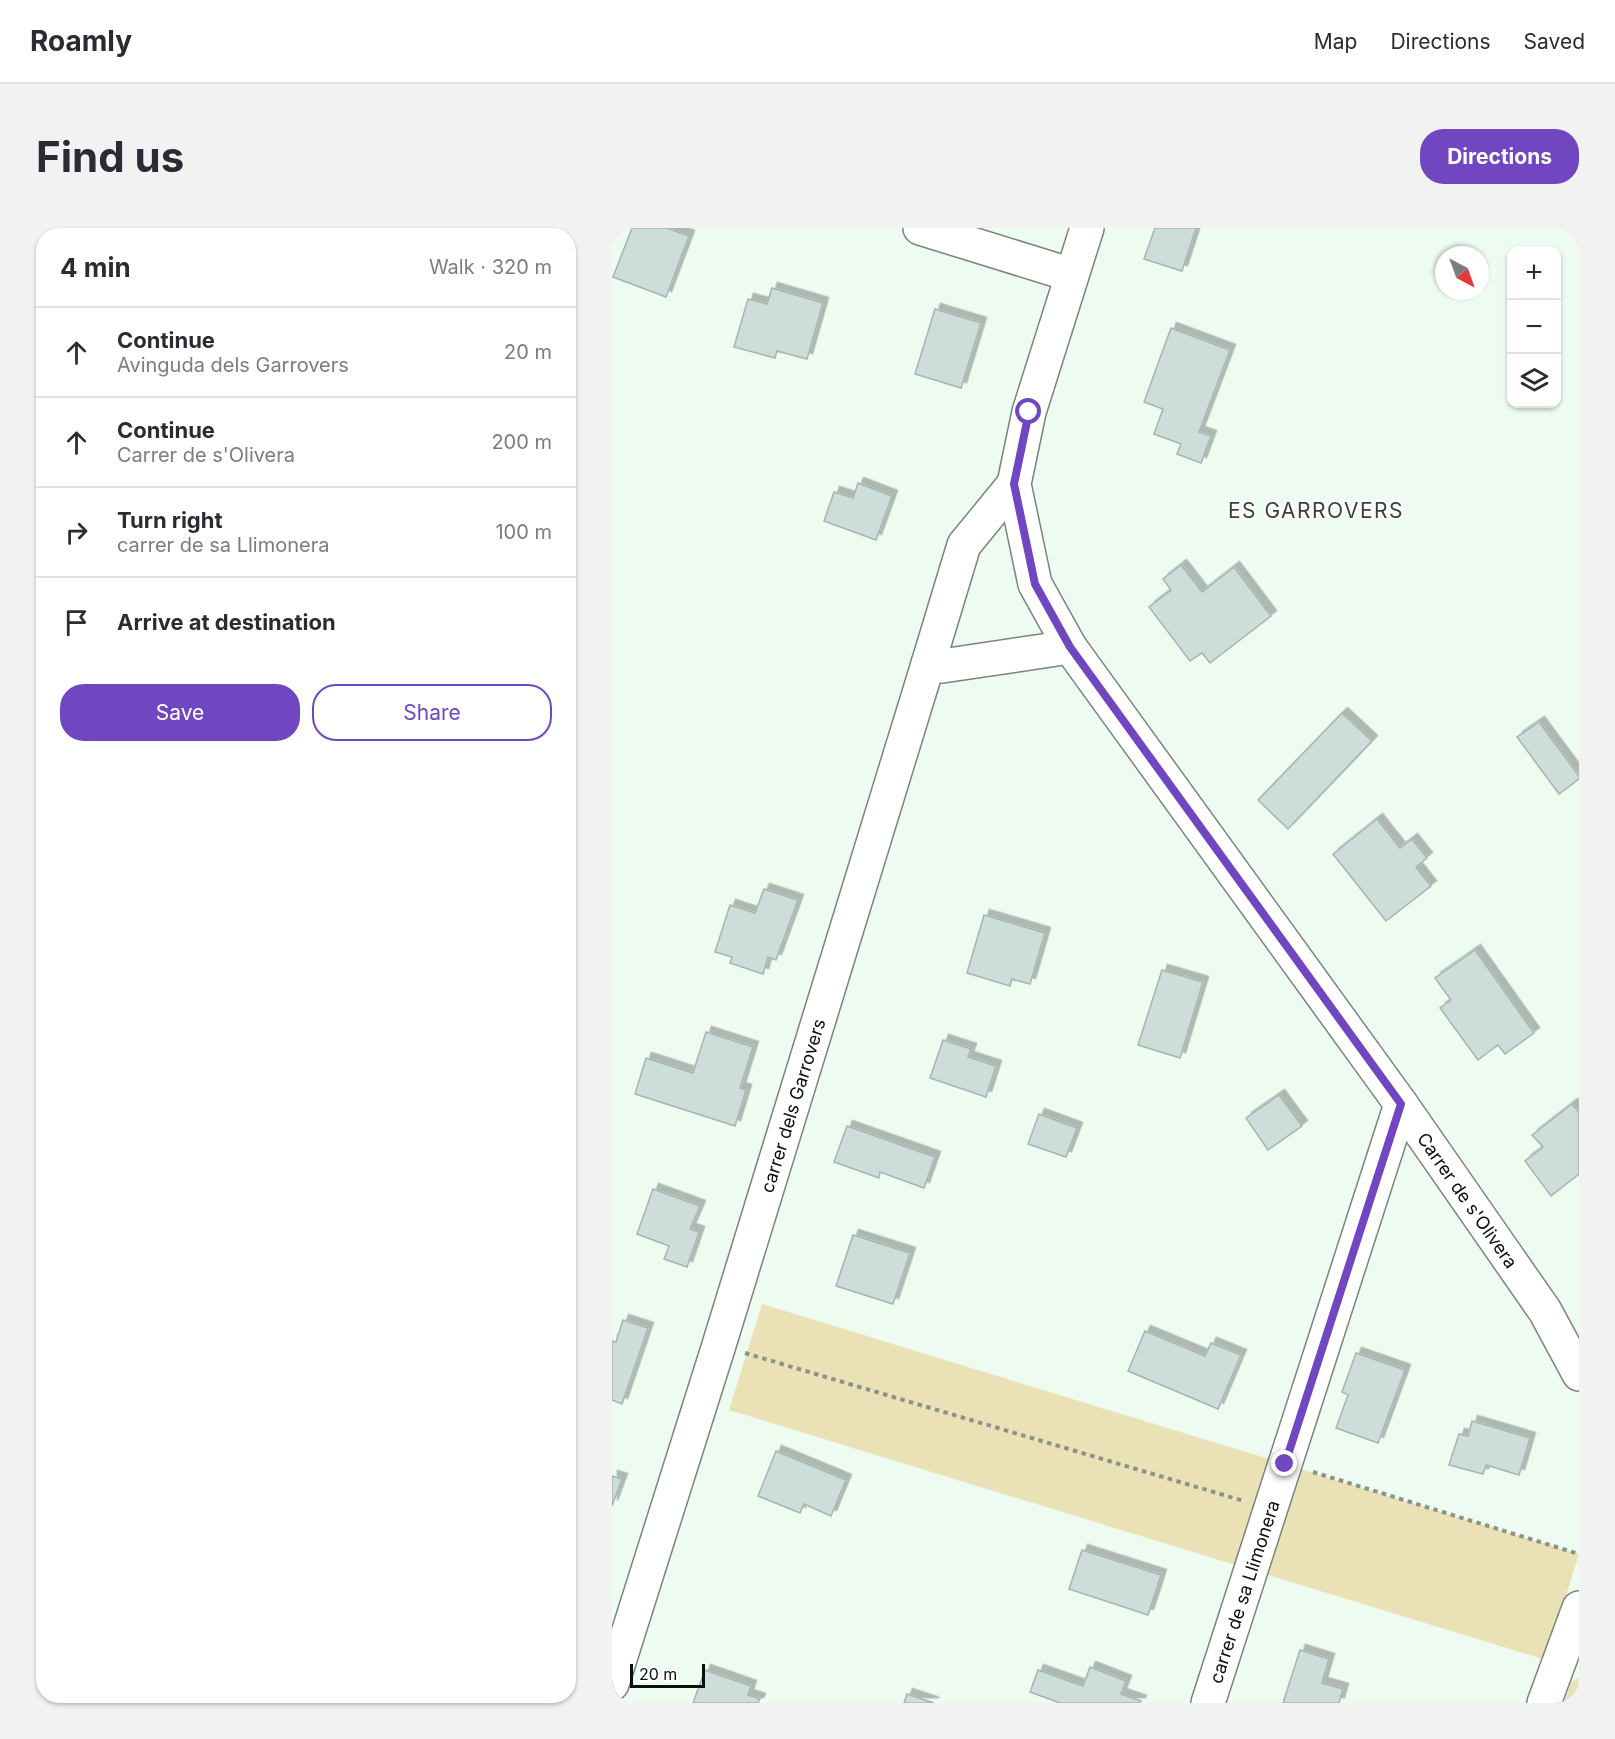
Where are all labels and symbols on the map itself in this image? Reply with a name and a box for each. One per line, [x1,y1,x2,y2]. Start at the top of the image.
north arrow [1435,246,1489,300]
route start [1015,398,1041,424]
district label: ES GARROVERS [1228,498,1404,523]
street label: carrer dels Garrovers [756,1016,829,1195]
street label: Carrer de s'Olivera [1413,1128,1522,1272]
route end [1271,1450,1297,1476]
street label: carrer de sa Llimonera [1205,1497,1283,1686]
scale bar [630,1661,705,1688]

